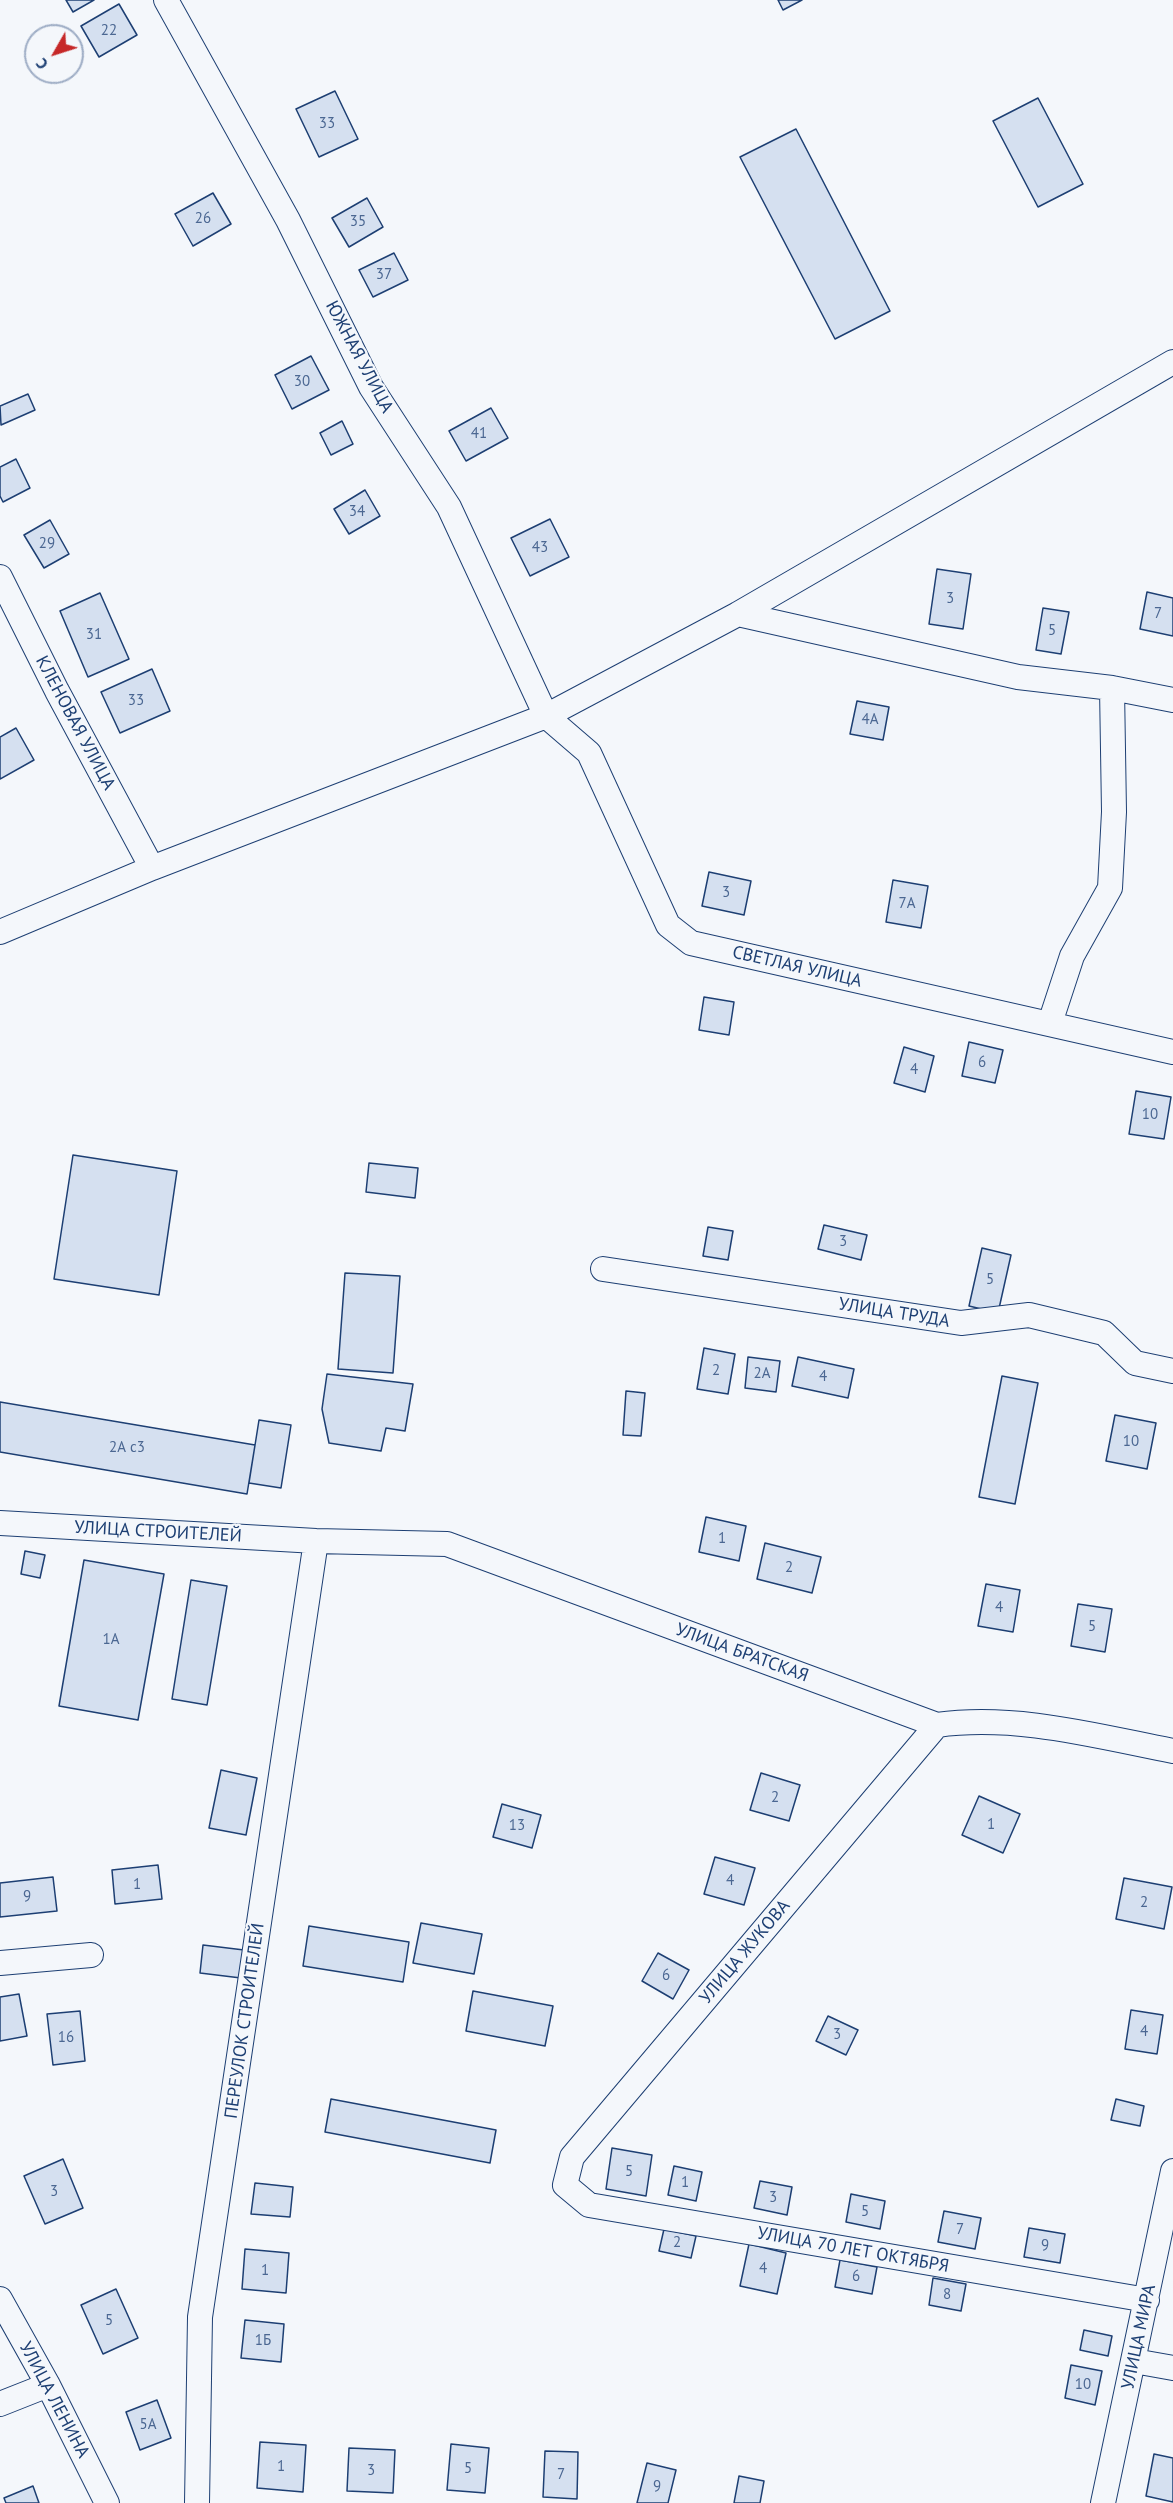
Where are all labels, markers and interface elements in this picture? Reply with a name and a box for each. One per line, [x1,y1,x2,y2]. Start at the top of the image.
house number: 22 [101,22,117,40]
north arrow [24,24,84,84]
text: С [31,54,52,74]
house number: 33 [319,115,335,133]
house number: 26 [195,210,211,228]
house number: 35 [350,213,366,231]
house number: 37 [376,266,392,284]
street label: ЮЖНАЯ УЛИЦА [320,297,398,417]
house number: 30 [294,373,310,391]
house number: 41 [471,425,487,443]
house number: 34 [349,503,365,521]
house number: 29 [39,535,55,553]
house number: 43 [532,539,548,557]
house number: 3 [946,590,954,608]
house number: 7 [1154,605,1162,623]
house number: 5 [1048,622,1056,640]
house number: 31 [86,626,102,644]
street label: КЛЕНОВАЯ УЛИЦА [31,652,119,794]
house number: 33 [128,692,144,710]
house number: 4А [862,711,878,729]
house number: 3 [722,884,730,902]
house number: 7А [899,895,915,913]
street label: СВЕТЛАЯ УЛИЦА [730,942,864,992]
house number: 6 [978,1054,986,1072]
house number: 4 [910,1061,918,1079]
house number: 10 [1142,1106,1158,1124]
house number: 3 [839,1233,847,1251]
house number: 5 [986,1271,994,1289]
street label: УЛИЦА ТРУДА [837,1294,951,1332]
house number: 2 [712,1362,720,1380]
house number: 2А [754,1365,770,1383]
house number: 4 [819,1368,827,1386]
house number: 10 [1123,1433,1139,1451]
house number: 2А с3 [109,1439,145,1457]
street label: УЛИЦА СТРОИТЕЛЕЙ [74,1517,242,1547]
house number: 1 [718,1530,726,1548]
house number: 2 [785,1559,793,1577]
house number: 4 [995,1599,1003,1617]
house number: 5 [1088,1618,1096,1636]
street label: УЛИЦА БРАТСКАЯ [673,1619,811,1687]
house number: 1А [103,1631,119,1649]
house number: 2 [771,1789,779,1807]
house number: 1 [987,1816,995,1834]
house number: 13 [509,1817,525,1835]
house number: 4 [726,1872,734,1890]
house number: 1 [133,1876,141,1894]
house number: 9 [23,1888,31,1906]
house number: 2 [1140,1894,1148,1912]
street label: УЛИЦА ЖУКОВА [695,1896,795,2008]
street label: ПЕРЕУЛОК СТРОИТЕЛЕЙ [221,1922,269,2120]
house number: 6 [662,1967,670,1985]
house number: 4 [1140,2023,1148,2041]
house number: 3 [833,2026,841,2044]
house number: 16 [58,2029,74,2047]
house number: 5 [625,2163,633,2181]
house number: 1 [681,2174,689,2192]
house number: 3 [50,2183,58,2201]
house number: 3 [769,2189,777,2207]
house number: 5 [861,2203,869,2221]
house number: 7 [956,2221,964,2239]
street label: УЛИЦА 70 ЛЕТ ОКТЯБРЯ [755,2222,951,2278]
house number: 2 [673,2234,681,2252]
house number: 9 [1041,2237,1049,2255]
house number: 4 [759,2260,767,2278]
house number: 1 [261,2262,269,2280]
house number: 6 [852,2268,860,2286]
street label: УЛИЦА МИРА [1117,2283,1161,2391]
house number: 8 [943,2286,951,2304]
house number: 5 [105,2312,113,2330]
house number: 1Б [255,2332,271,2350]
street label: УЛИЦА ЛЕНИНА [14,2338,94,2462]
house number: 10 [1075,2376,1091,2394]
house number: 5А [140,2416,156,2434]
house number: 1 [277,2458,285,2476]
house number: 5 [464,2460,472,2478]
house number: 3 [367,2462,375,2480]
house number: 7 [557,2466,565,2484]
house number: 9 [653,2478,661,2496]

